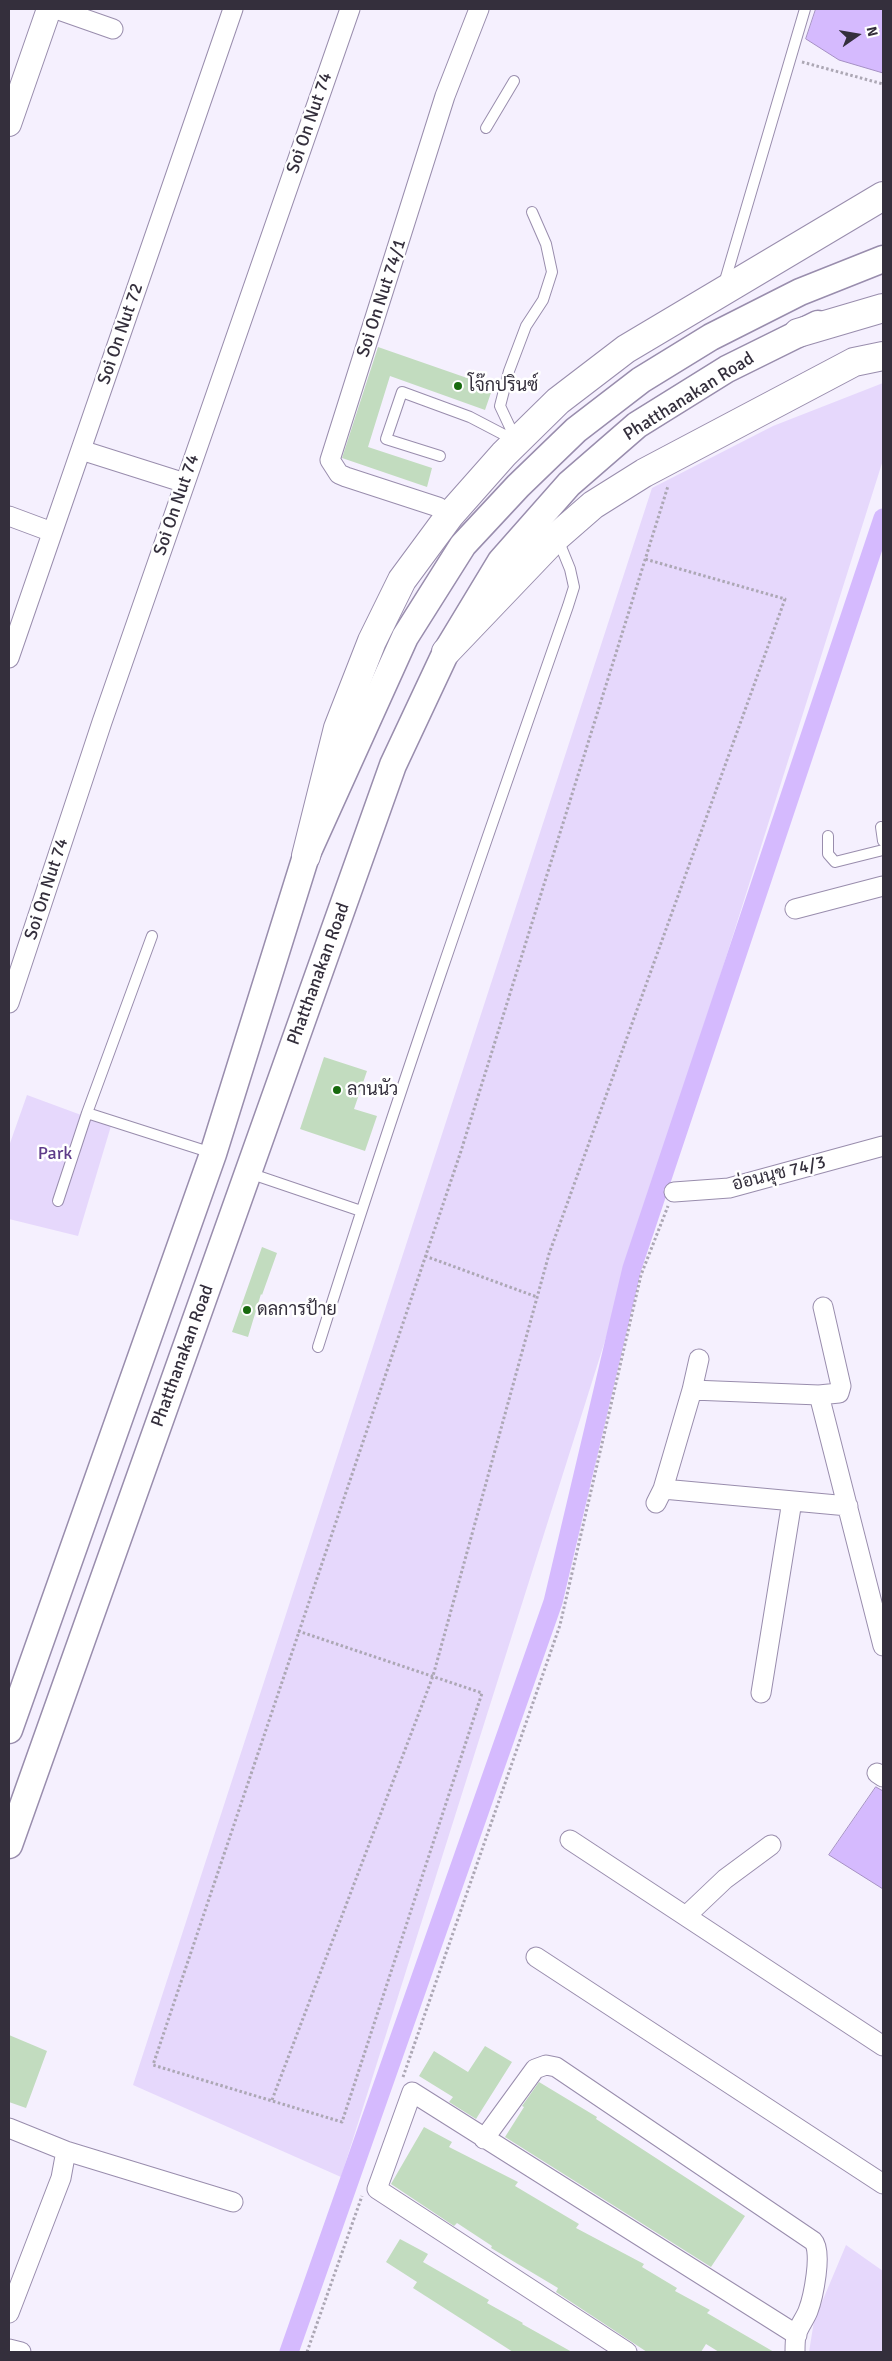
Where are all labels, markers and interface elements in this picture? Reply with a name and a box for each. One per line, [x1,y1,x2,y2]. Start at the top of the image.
north arrow [832,10,882,60]
text: N [863,25,881,38]
street label: Soi On Nut 74 [283,70,337,176]
street label: Soi On Nut 74/1 [353,236,411,360]
street label: Soi On Nut 72 [94,281,148,387]
street label: Phatthanakan Road [620,348,758,446]
place label: โจ๊กปรินซ์ [468,375,538,397]
marker: โจ๊กปรินซ์ [452,380,464,392]
street label: Soi On Nut 74 [150,452,204,558]
street label: Soi On Nut 74 [20,835,74,943]
street label: Phatthanakan Road [283,900,355,1048]
place label: ลานนัว [347,1079,398,1101]
marker: ลานนัว [331,1084,343,1096]
park label: Park [38,1143,72,1165]
street label: อ่อนนุช 74/3 [730,1152,828,1196]
street label: Phatthanakan Road [147,1282,219,1430]
place label: ดลการป้าย [257,1299,337,1321]
marker: ดลการป้าย [241,1304,253,1316]

